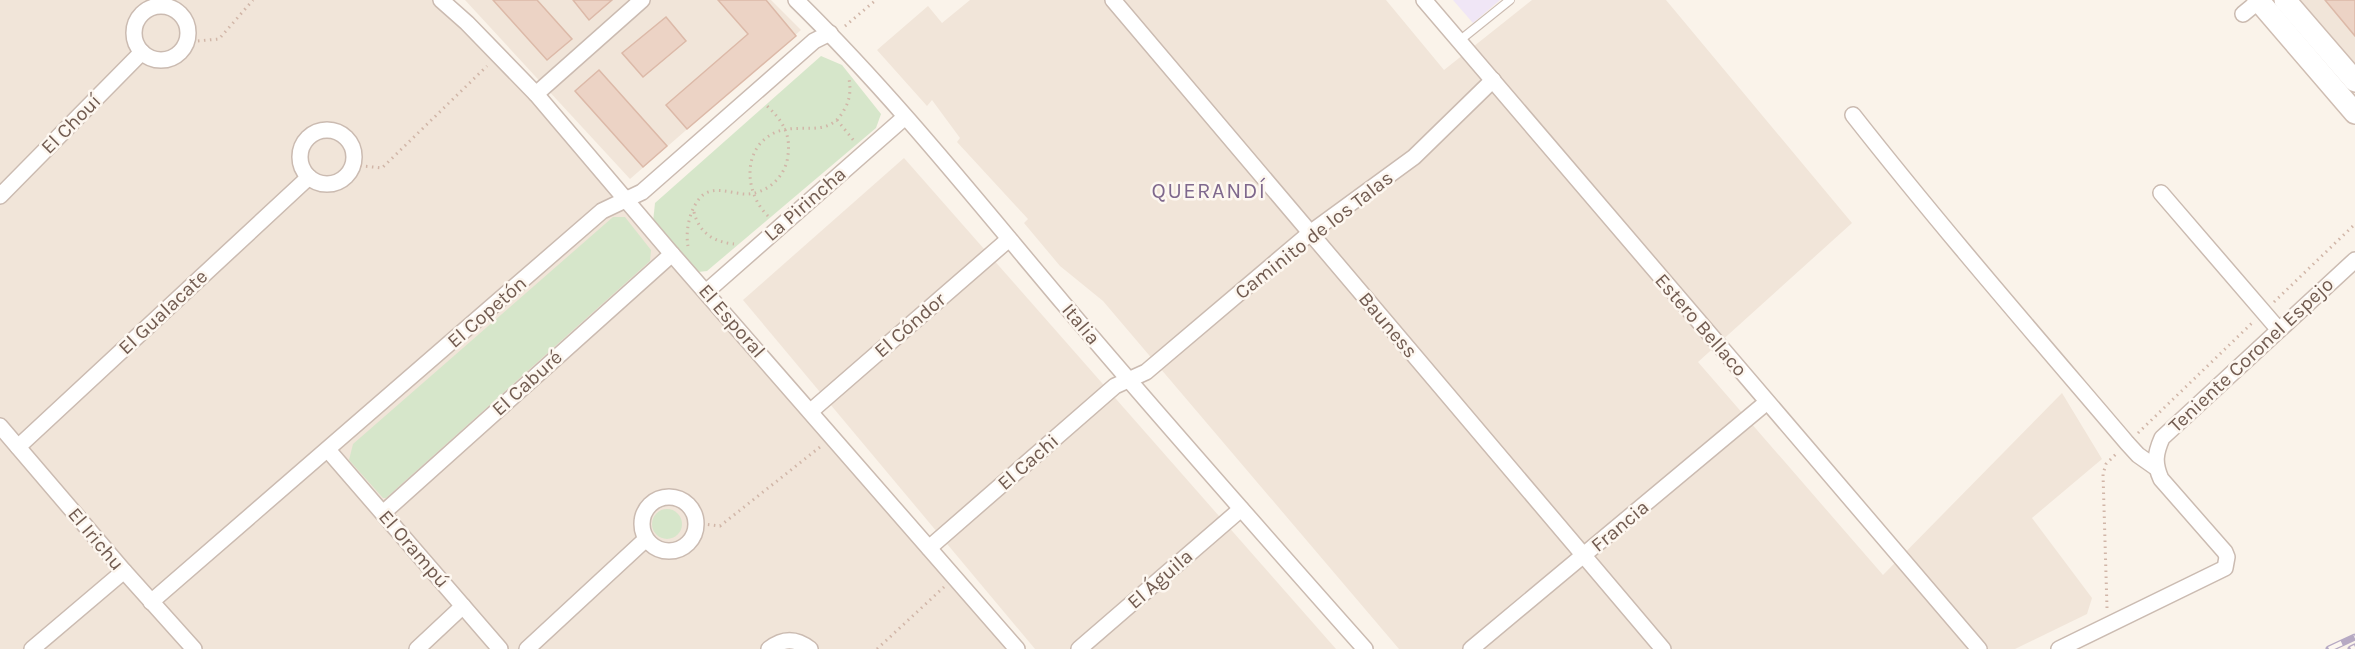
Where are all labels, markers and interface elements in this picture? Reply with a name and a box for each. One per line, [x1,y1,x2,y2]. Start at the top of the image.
street label: El Chouí [36,89,106,159]
street label: La Pirincha [759,162,851,246]
street label: Caminito de los Talas [1230,166,1398,304]
district label: QUERANDÍ [1152,177,1266,204]
street label: El Gualacate [114,265,212,359]
street label: Estero Bellaco [1650,269,1752,381]
street label: El Copetón [443,271,531,353]
street label: Teniente Coronel Espejo [2164,273,2338,437]
street label: El Esporal [694,280,770,362]
street label: El Cóndor [870,287,951,362]
street label: Bauness [1354,287,1422,363]
street label: Italia [1057,299,1105,349]
street label: El Caburé [487,346,567,420]
street label: El Cachi [993,429,1063,495]
street label: Francia [1587,495,1653,557]
street label: El Irichu [63,503,129,575]
street label: El Orampú [374,506,454,592]
street label: El Águila [1122,544,1197,614]

